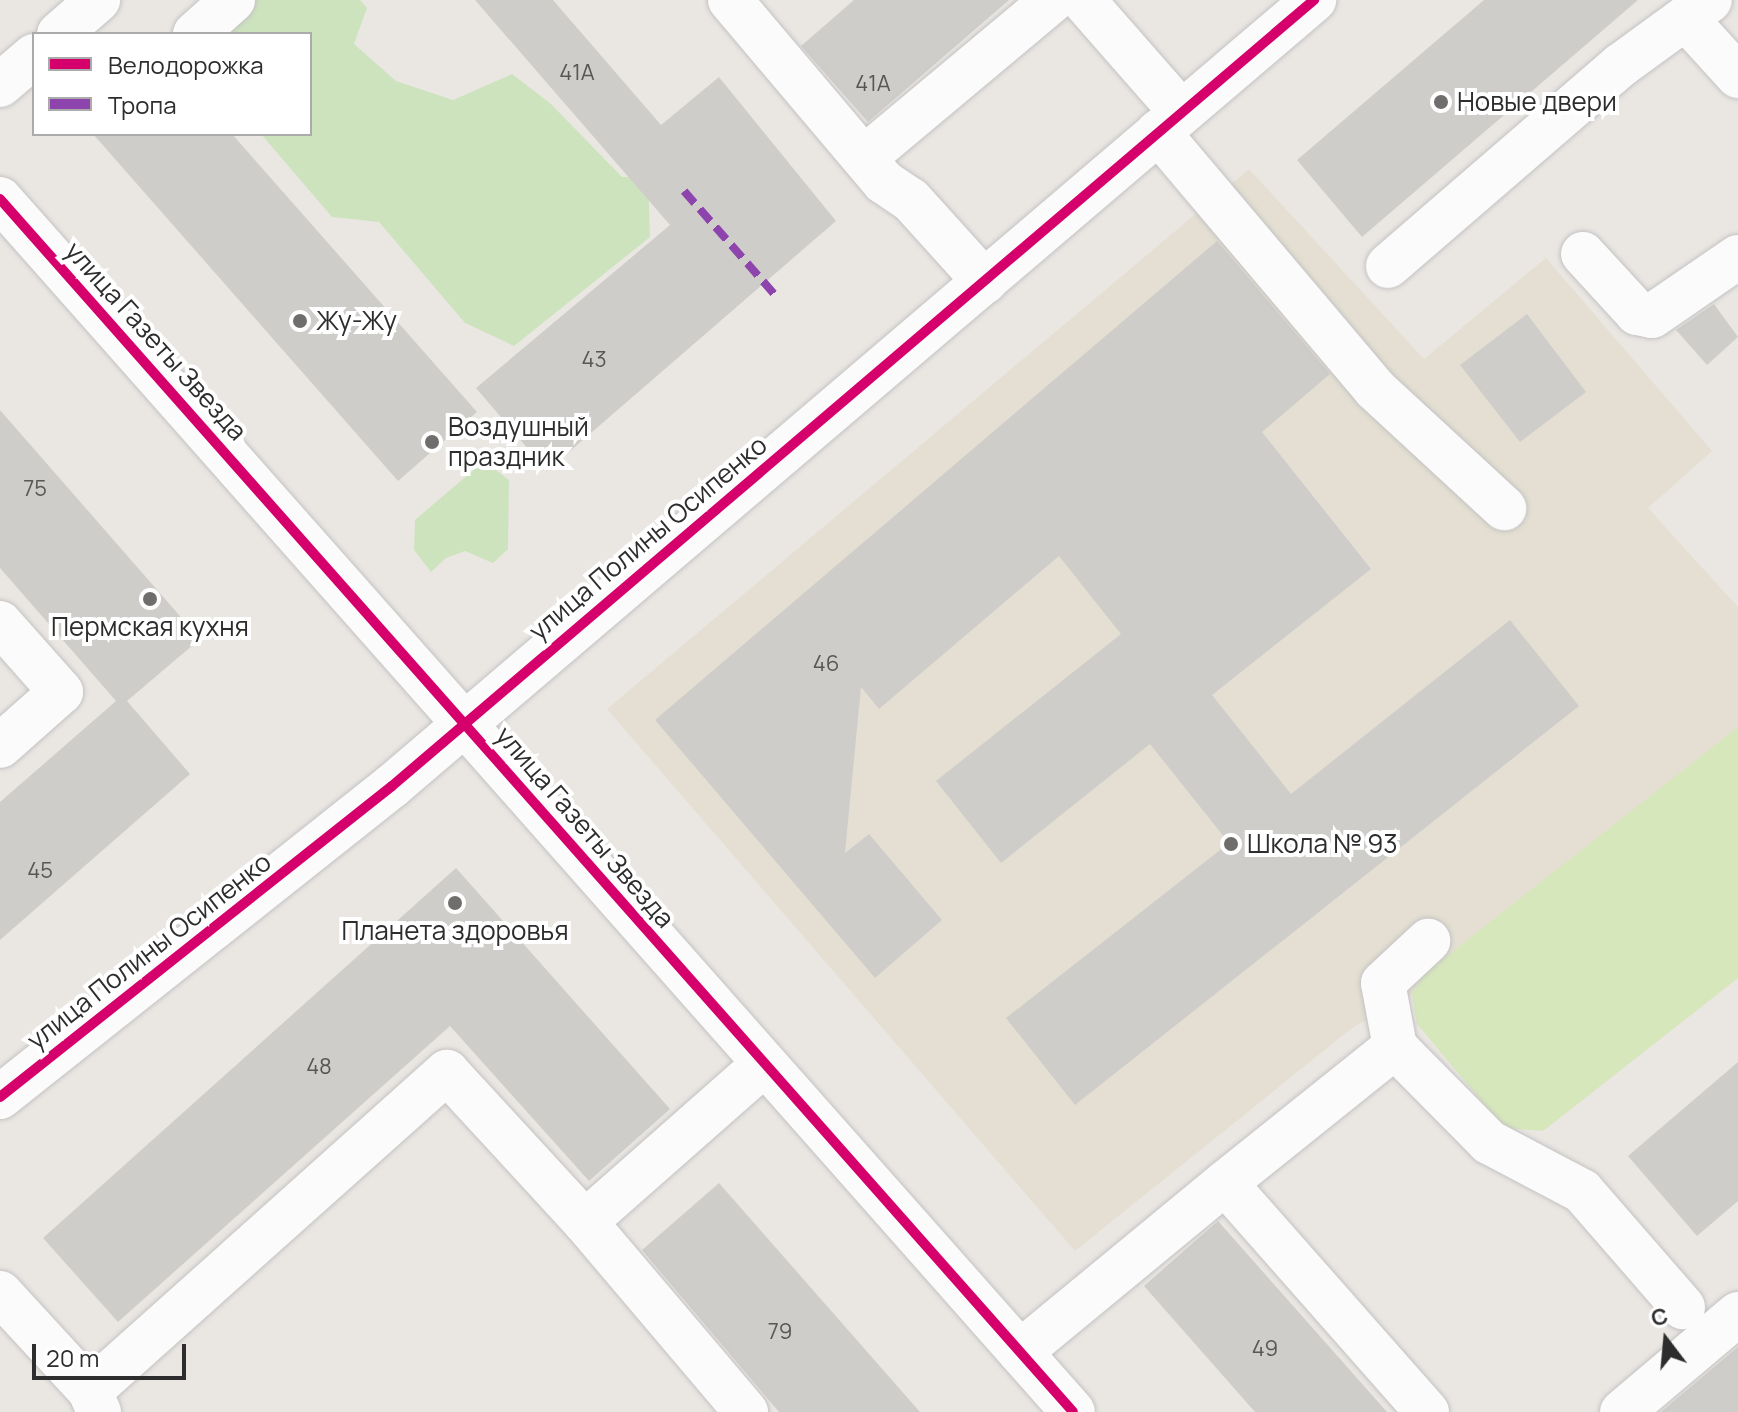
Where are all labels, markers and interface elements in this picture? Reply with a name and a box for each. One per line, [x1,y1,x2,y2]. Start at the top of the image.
legend [32,32,312,136]
text: Велодорожка [108,48,263,81]
house number: 41А [559,60,595,86]
house number: 41А [855,71,891,97]
place label: Новые двери [1457,86,1617,118]
text: Тропа [108,88,177,121]
marker: Новые двери [1432,93,1450,111]
street label: улица Газеты Звезда [59,235,253,447]
place label: Жу-Жу [316,305,397,337]
marker: Жу-Жу [291,312,309,330]
house number: 43 [581,347,607,373]
place label: Воздушный праздник [448,411,589,472]
street label: улица Полины Осипенко [523,429,773,647]
marker: Воздушный праздник [423,433,441,451]
house number: 75 [23,476,47,502]
marker: Пермская кухня [141,590,159,608]
place label: Пермская кухня [51,611,249,643]
house number: 46 [813,651,839,677]
street label: улица Газеты Звезда [489,720,681,934]
place label: Школа № 93 [1247,828,1398,860]
marker: Школа № 93 [1222,835,1240,853]
street label: улица Полины Осипенко [21,846,277,1056]
house number: 45 [27,858,53,884]
marker: Планета здоровья [446,894,464,912]
place label: Планета здоровья [341,915,569,947]
house number: 48 [306,1054,332,1080]
north arrow [1626,1300,1706,1380]
text: С [1647,1300,1671,1334]
house number: 79 [768,1319,792,1345]
scale bar [36,1328,190,1378]
house number: 49 [1252,1336,1278,1362]
text: 20 m [46,1341,99,1374]

